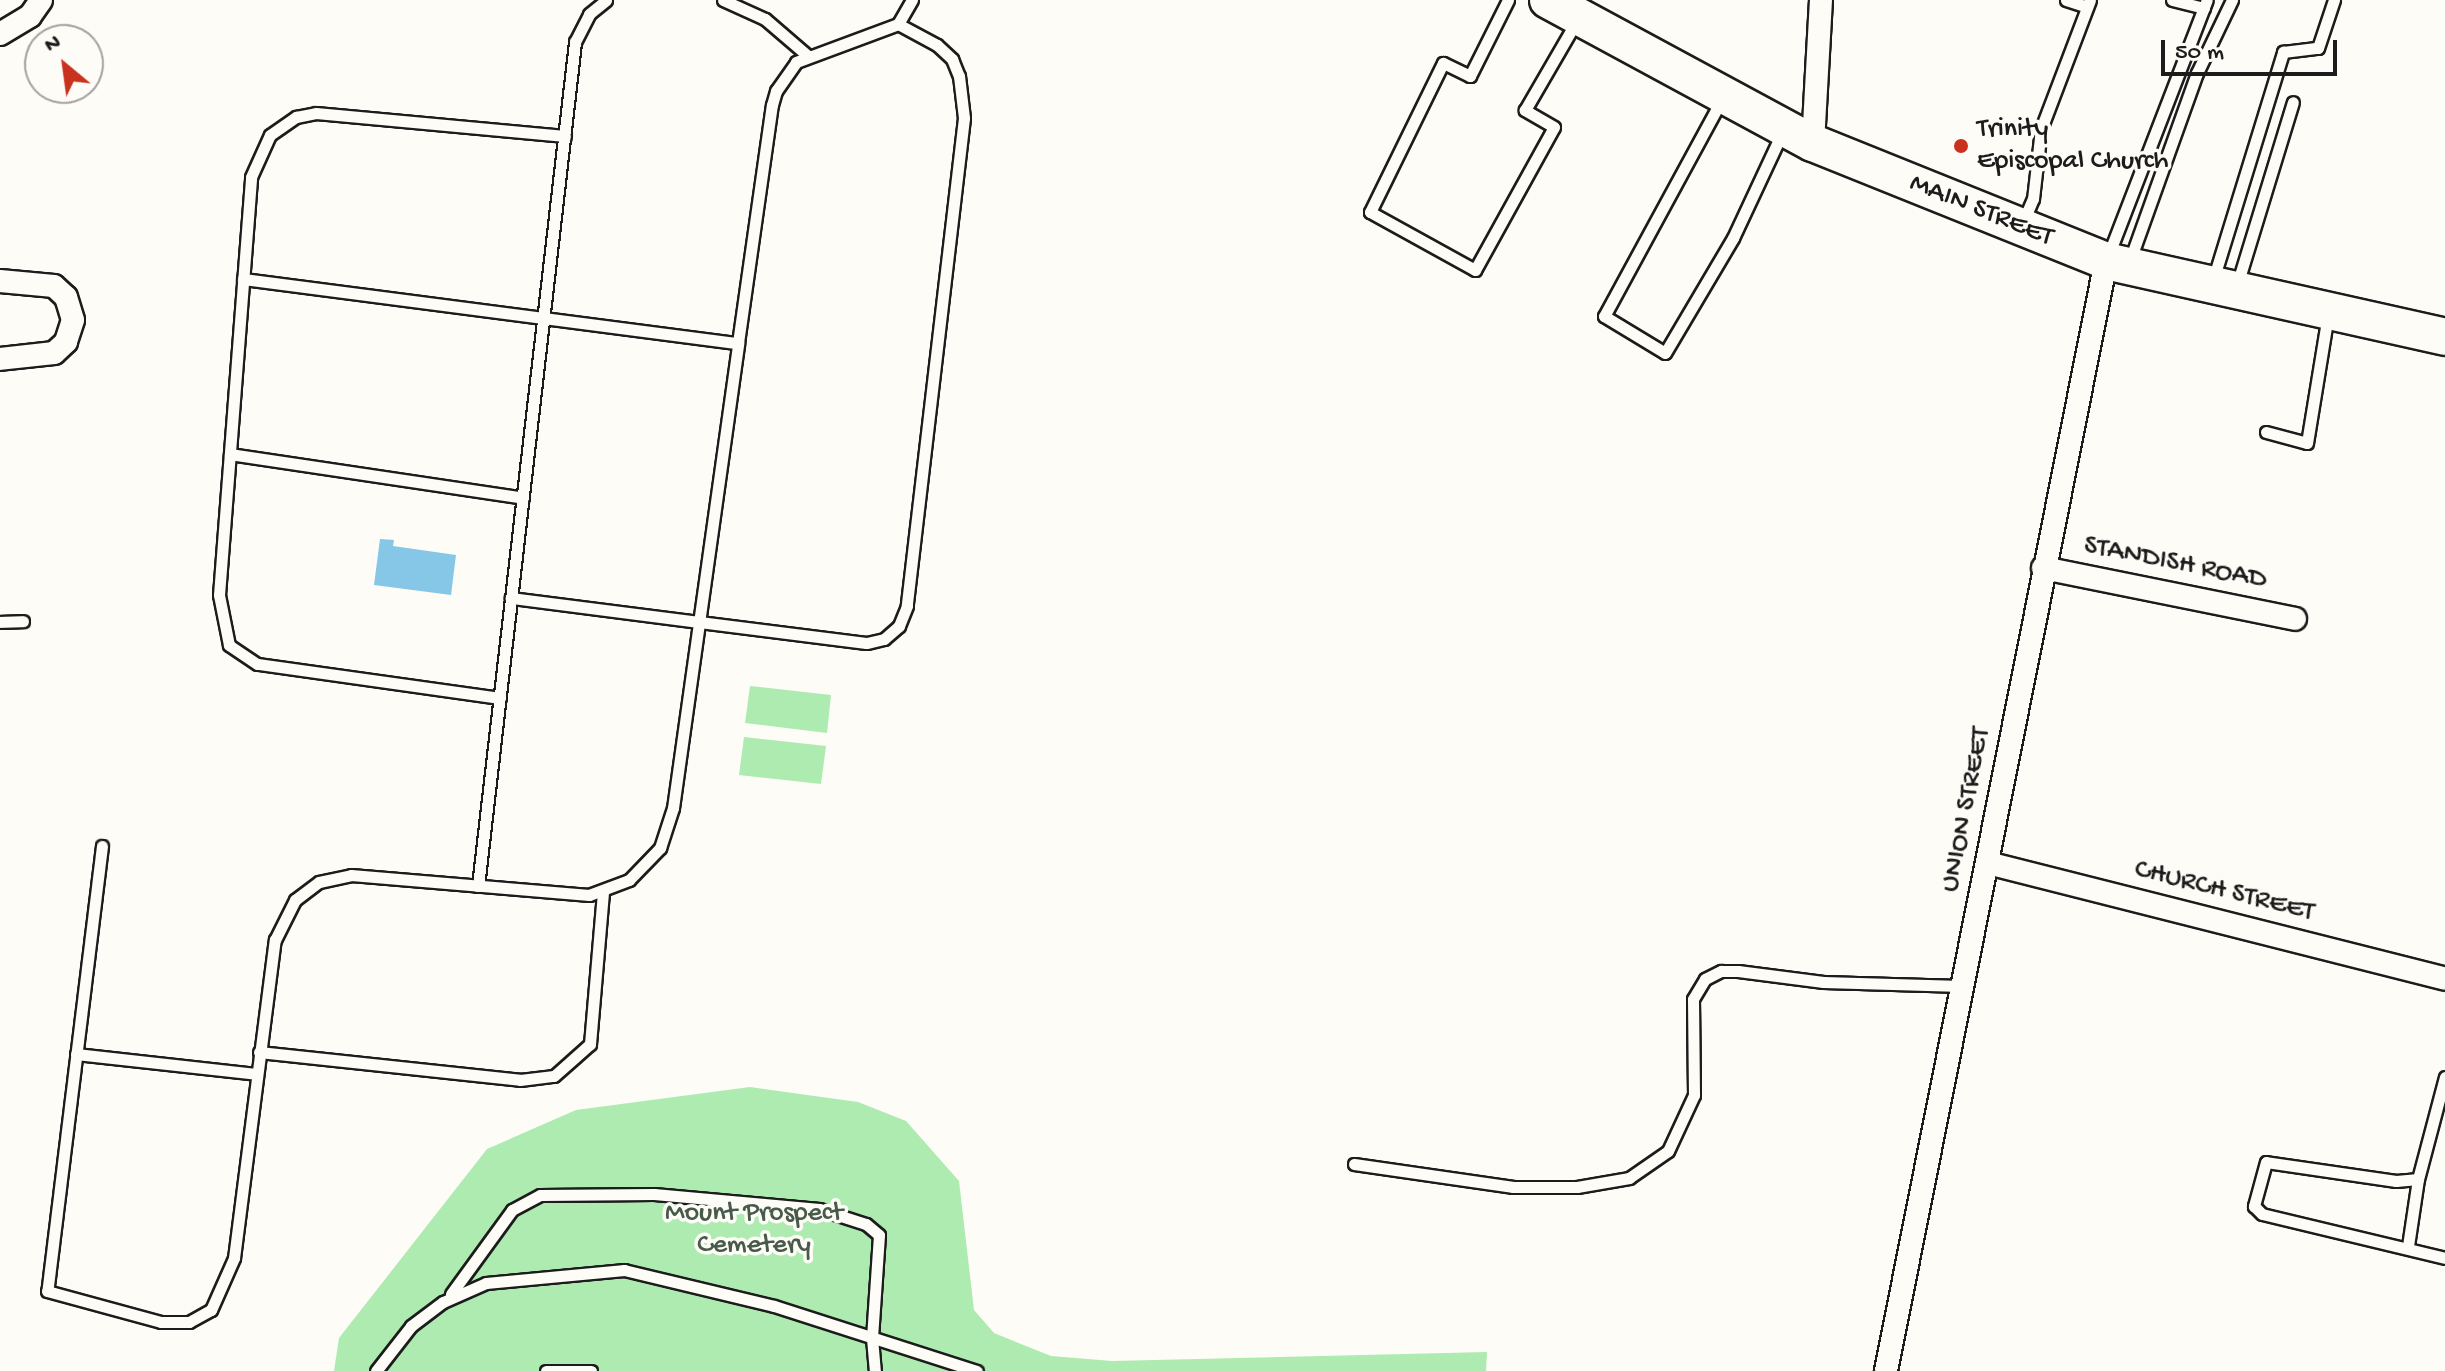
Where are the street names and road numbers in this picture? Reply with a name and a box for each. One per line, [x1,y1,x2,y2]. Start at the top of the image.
street label: MAIN STREET [1904,167,2058,255]
street label: STANDISH ROAD [2081,530,2269,598]
street label: UNION STREET [1935,725,1999,895]
street label: CHURCH STREET [2131,853,2317,931]

